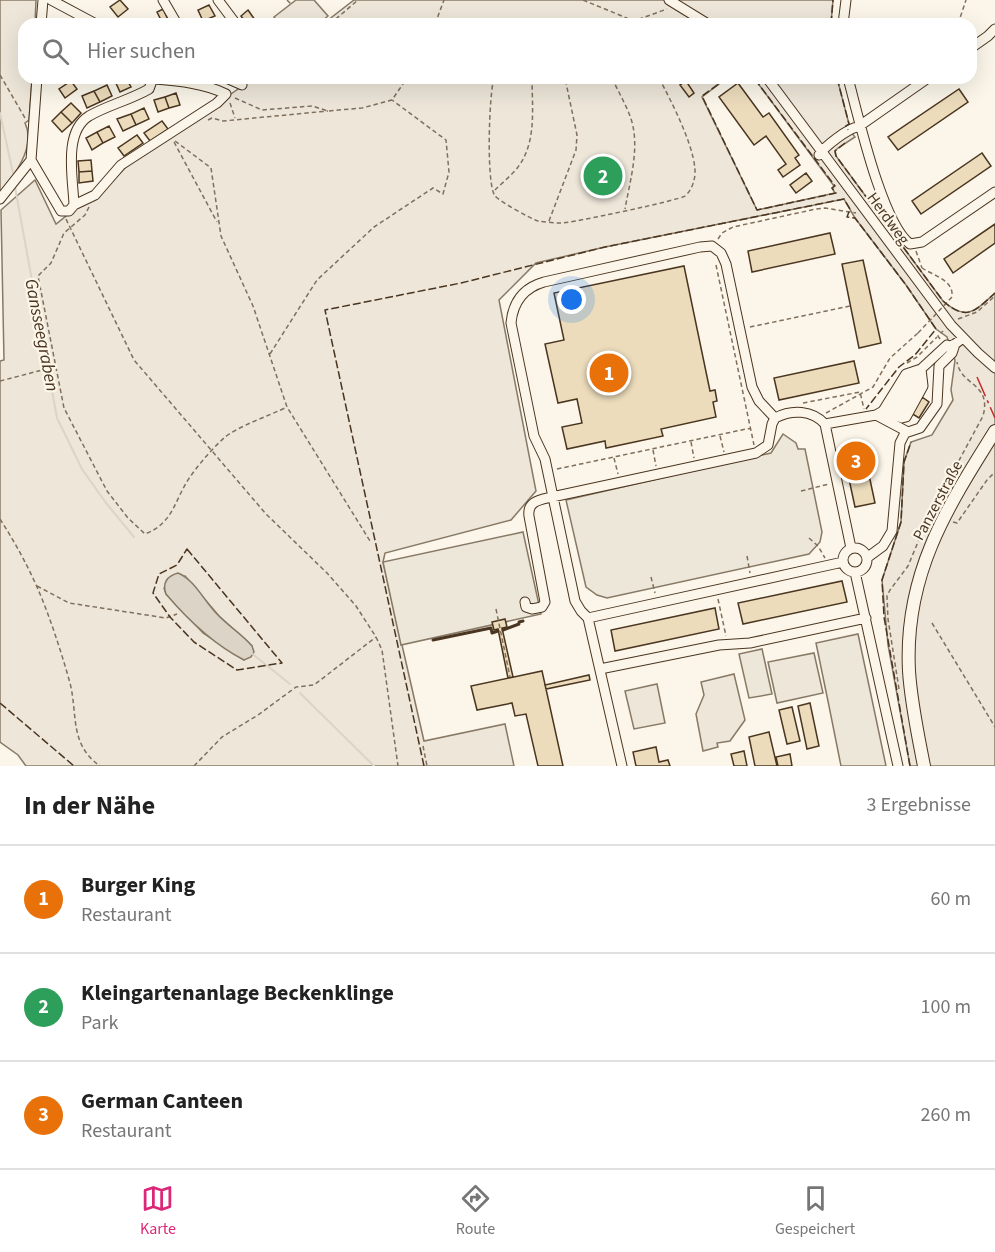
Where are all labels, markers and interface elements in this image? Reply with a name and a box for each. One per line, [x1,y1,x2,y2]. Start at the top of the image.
search box [18,18,977,84]
icon: search [39,35,72,68]
text: Hier suchen [87,35,196,67]
pin: 2 [584,154,622,198]
street label: Herdweg [862,188,915,249]
water label: Gansseegraben [18,277,65,394]
your location [557,285,586,314]
pin: 1 [590,350,628,395]
pin: 3 [836,438,876,484]
street label: Panzerstraße [908,457,968,544]
text: In der Nähe [24,787,155,824]
text: 3 Ergebnisse [866,791,971,819]
text: Burger King [81,869,195,901]
text: 1 [38,885,49,913]
text: 60 m [931,885,971,913]
text: Restaurant [81,901,172,929]
text: Kleingartenanlage Beckenklinge [81,977,394,1009]
text: 2 [38,993,49,1021]
text: 100 m [921,993,971,1021]
text: Park [81,1009,118,1037]
text: German Canteen [81,1085,243,1117]
text: 3 [38,1101,49,1129]
text: 260 m [921,1101,971,1129]
text: Restaurant [81,1117,172,1145]
tab: Karte [140,1182,176,1240]
tab: Route [456,1182,495,1240]
tab: Gespeichert [775,1182,855,1240]

